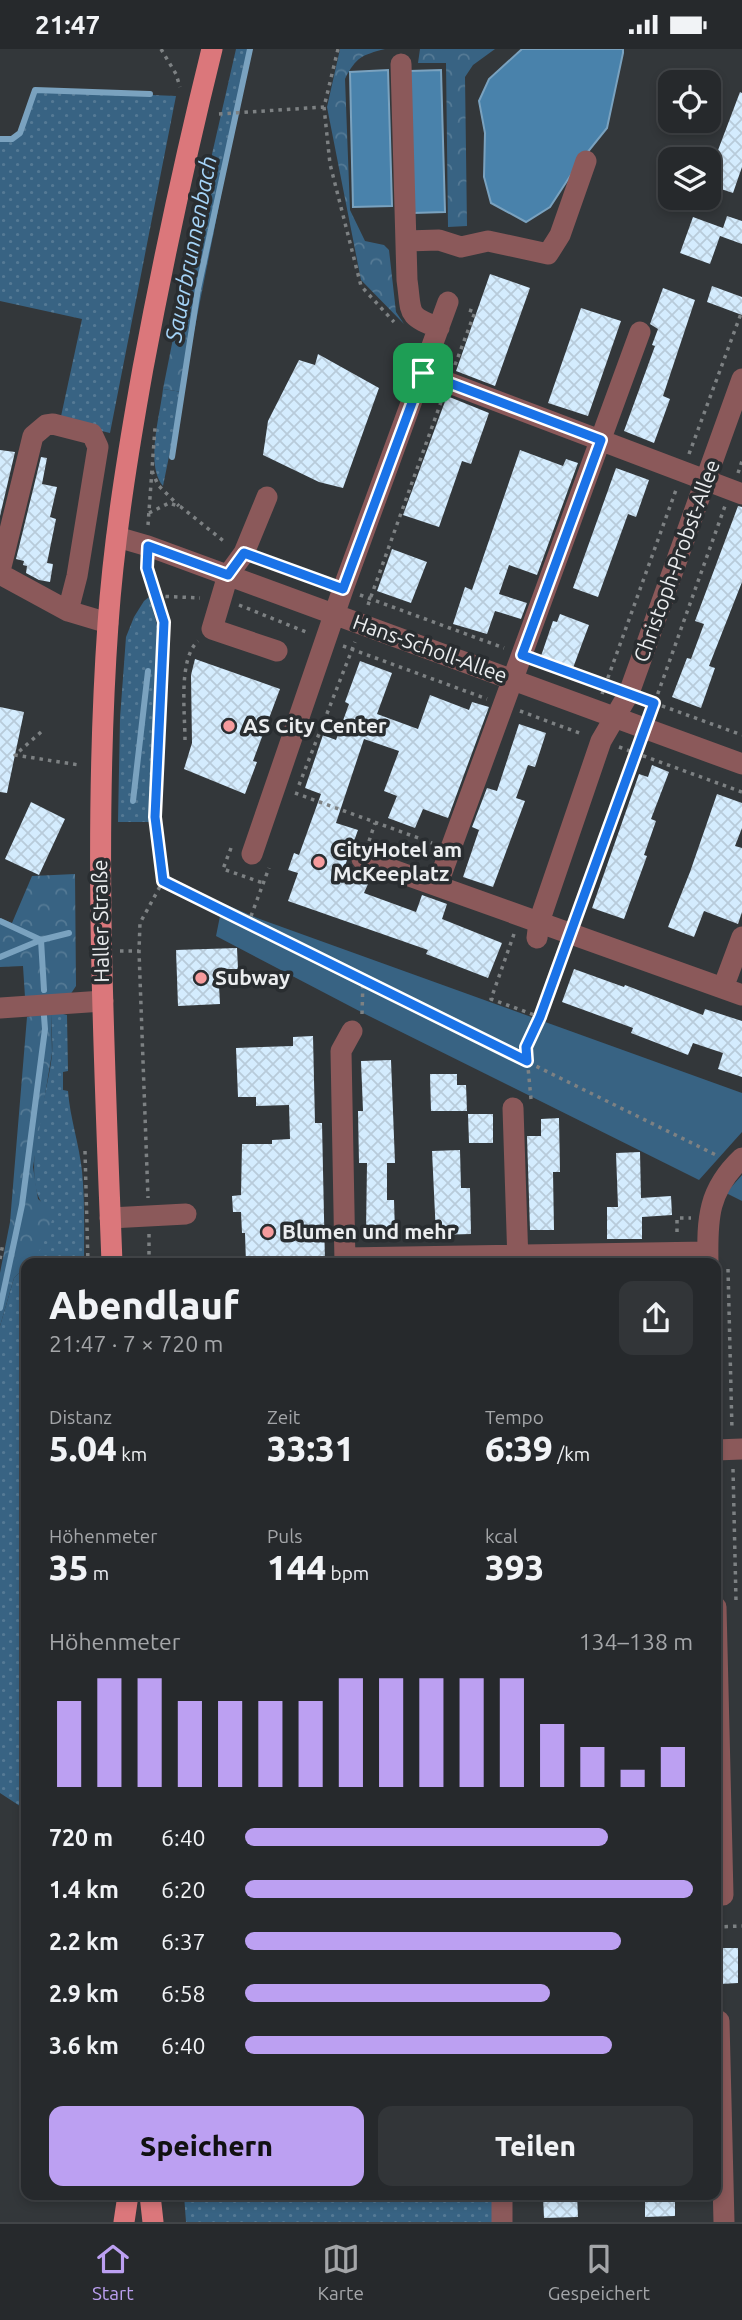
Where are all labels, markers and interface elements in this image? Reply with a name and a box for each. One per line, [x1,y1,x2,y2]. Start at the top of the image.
text: 21:47 [35,10,100,39]
map controls [658,70,721,210]
button: locate [658,70,721,133]
button: layers [658,147,721,210]
water label: Sauerbrunnenbach [160,154,221,345]
pin [393,343,453,403]
icon: arrive [404,354,442,392]
street label: Christoph-Probst-Allee [628,456,724,665]
street label: Hans-Scholl-Allee [350,609,511,687]
place label: AS City Center [243,713,387,737]
marker: AS City Center [221,718,237,734]
place label: CityHotel am McKeeplatz [333,837,462,885]
marker: CityHotel am McKeeplatz [311,854,327,870]
street label: Haller Straße [87,859,113,983]
place label: Subway [215,965,290,989]
marker: Subway [193,970,209,986]
place label: Blumen und mehr [282,1219,456,1243]
marker: Blumen und mehr [260,1224,276,1240]
button: share [619,1281,693,1355]
text: Abendlauf [49,1284,239,1326]
text: 21:47 · 7 × 720 m [49,1331,223,1356]
text: Distanz [49,1406,112,1428]
text: Zeit [267,1406,300,1428]
text: Tempo [485,1406,544,1428]
text: 5.04 [49,1428,117,1468]
text: 33:31 [267,1428,355,1468]
text: 6:39 [485,1428,553,1468]
text: km [117,1443,147,1465]
text: /km [553,1443,590,1465]
text: Höhenmeter [49,1525,158,1547]
text: Puls [267,1525,302,1547]
text: kcal [485,1525,518,1547]
text: 35 [49,1547,88,1587]
text: 144 [267,1547,326,1587]
text: 393 [485,1547,544,1587]
text: m [88,1562,109,1584]
text: bpm [326,1562,369,1584]
text: Höhenmeter [49,1629,180,1654]
text: 134–138 m [579,1629,693,1654]
text: 720 m [49,1825,113,1850]
text: 6:40 [161,1825,206,1850]
text: 1.4 km [49,1877,119,1902]
text: 6:20 [161,1877,206,1902]
text: 2.2 km [49,1929,119,1954]
text: 6:37 [161,1929,206,1954]
text: 2.9 km [49,1981,119,2006]
text: 6:58 [161,1981,206,2006]
text: 3.6 km [49,2033,119,2058]
text: 6:40 [161,2033,206,2058]
button: Speichern [49,2106,364,2186]
button: Teilen [378,2106,693,2186]
tab: Start [92,2240,134,2304]
tab: Karte [317,2240,364,2304]
tab: Gespeichert [548,2240,650,2304]

